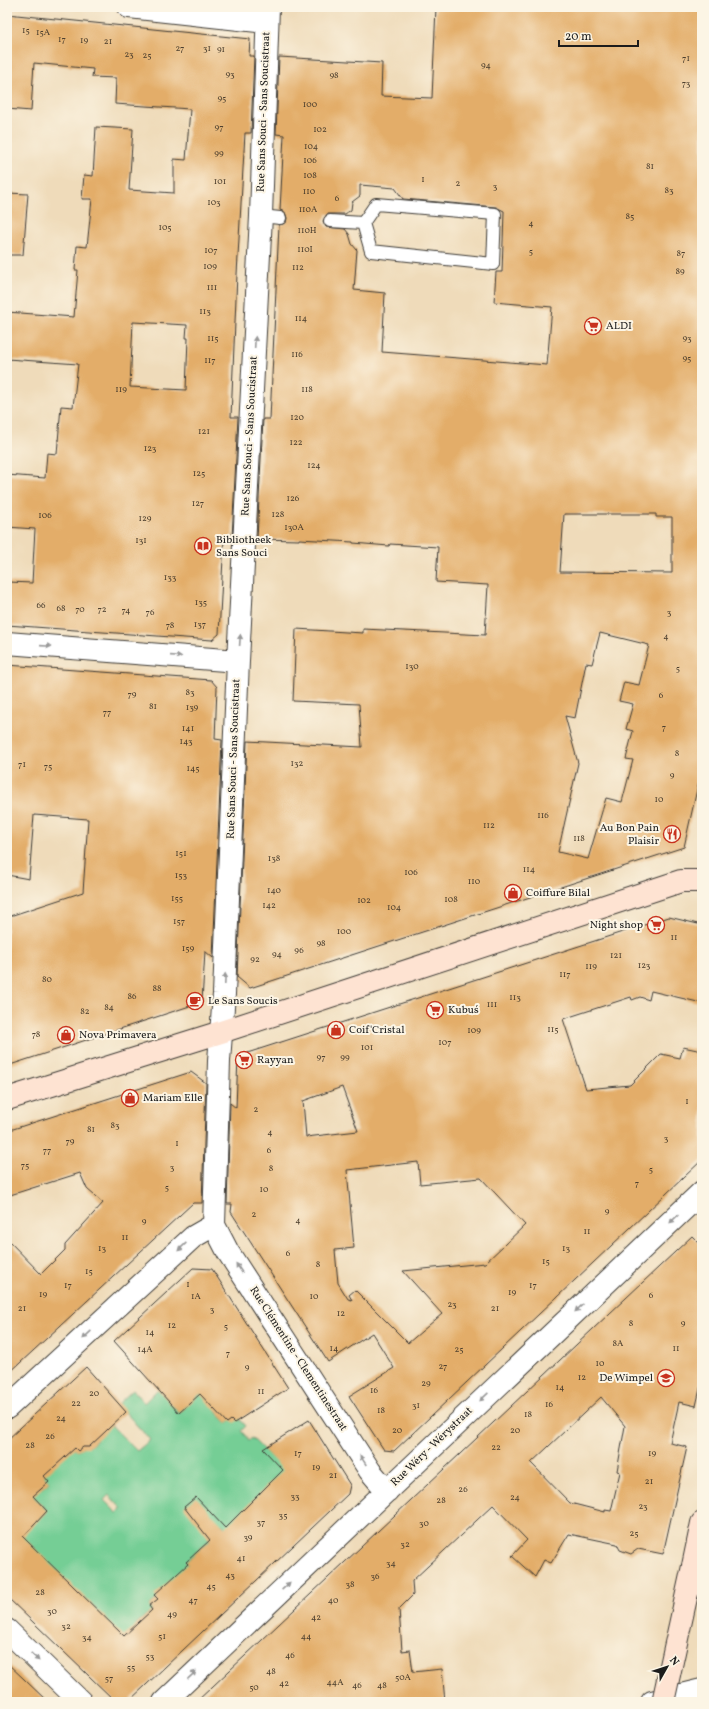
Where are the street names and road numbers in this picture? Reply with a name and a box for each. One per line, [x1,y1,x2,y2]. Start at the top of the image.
street label: Rue Sans Souci - Sans Soucistraat [254,32,274,192]
street label: Rue Sans Souci - Sans Soucistraat [238,355,262,516]
street label: Rue Sans Souci - Sans Soucistraat [224,679,244,839]
street label: Rue Clémentine - Clementinestraat [245,1284,351,1434]
street label: Rue Wéry - Wérystraat [388,1404,476,1490]

